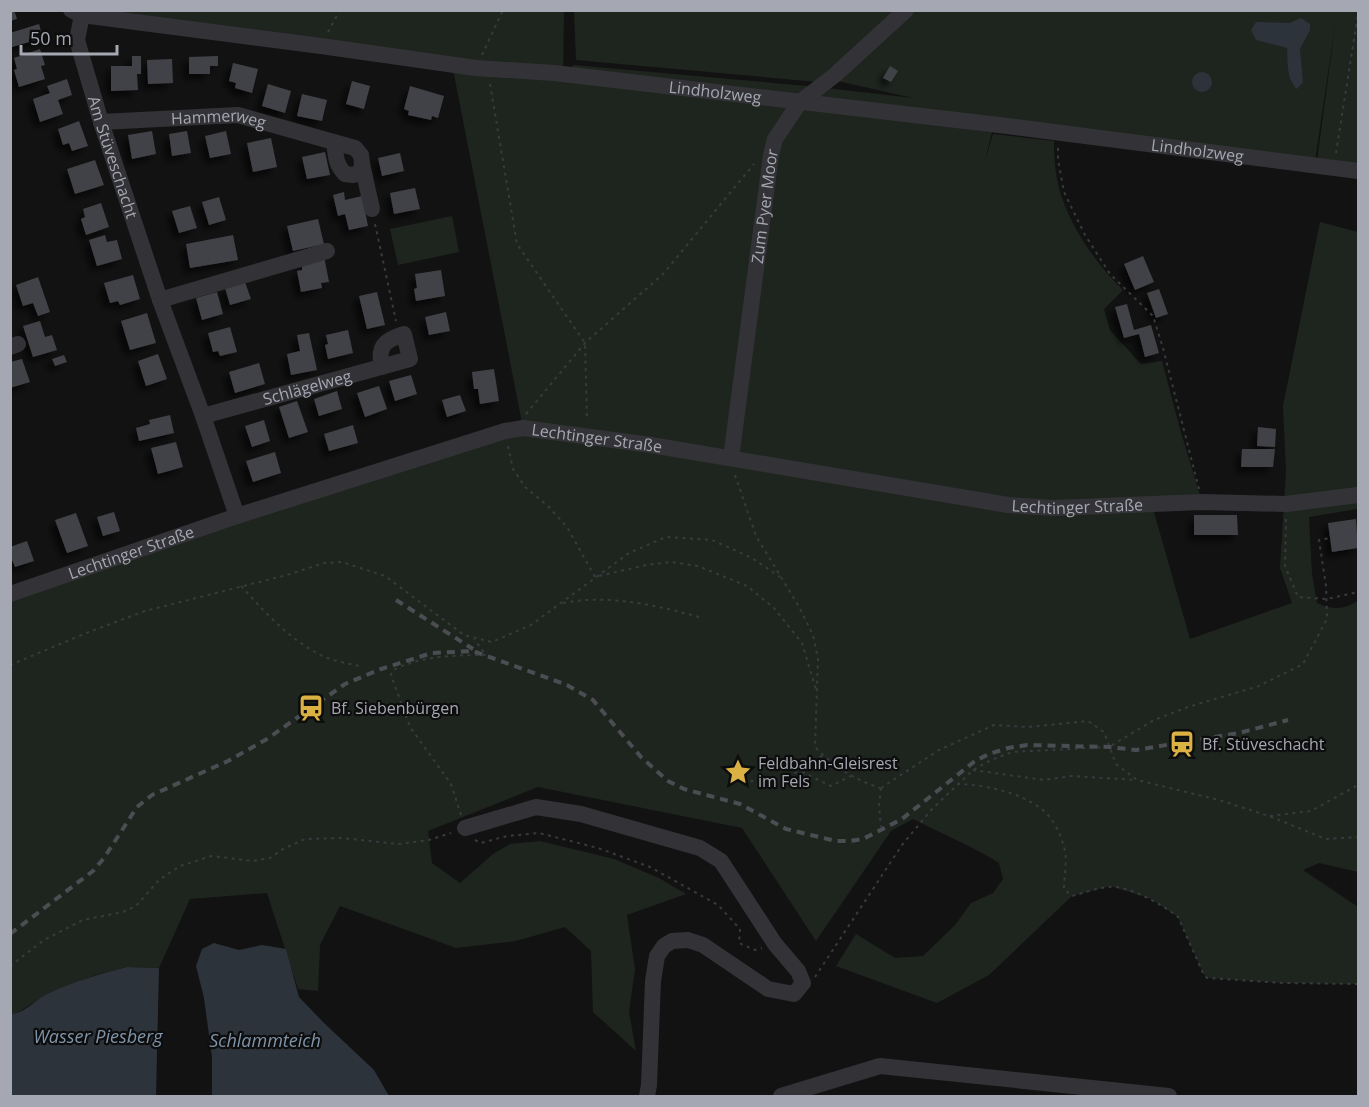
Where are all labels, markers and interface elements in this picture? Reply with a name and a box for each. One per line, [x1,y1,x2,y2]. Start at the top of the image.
scale bar [21,18,117,56]
text: 50 m [30,26,72,50]
street label: Lindholzweg [668,75,763,108]
street label: Am Stüveschacht [83,93,143,221]
street label: Hammerweg [170,104,269,133]
street label: Lindholzweg [1150,134,1245,167]
street label: Zum Pyer Moor [746,146,783,265]
street label: Schlägelweg [260,365,354,410]
street label: Lechtinger Straße [530,418,664,458]
street label: Lechtinger Straße [1011,493,1144,519]
street label: Lechtinger Straße [65,521,197,584]
station icon: Bf. Siebenbürgen [296,693,326,723]
place label: Bf. Siebenbürgen [331,697,459,719]
station icon: Bf. Stüveschacht [1167,729,1197,759]
place label: Bf. Stüveschacht [1202,733,1325,755]
place label: Feldbahn-Gleisrest im Fels [758,752,898,792]
place icon: Feldbahn-Gleisrest im Fels [723,757,753,787]
water label: Wasser Piesberg [33,1024,163,1048]
water label: Schlammteich [209,1028,321,1052]

